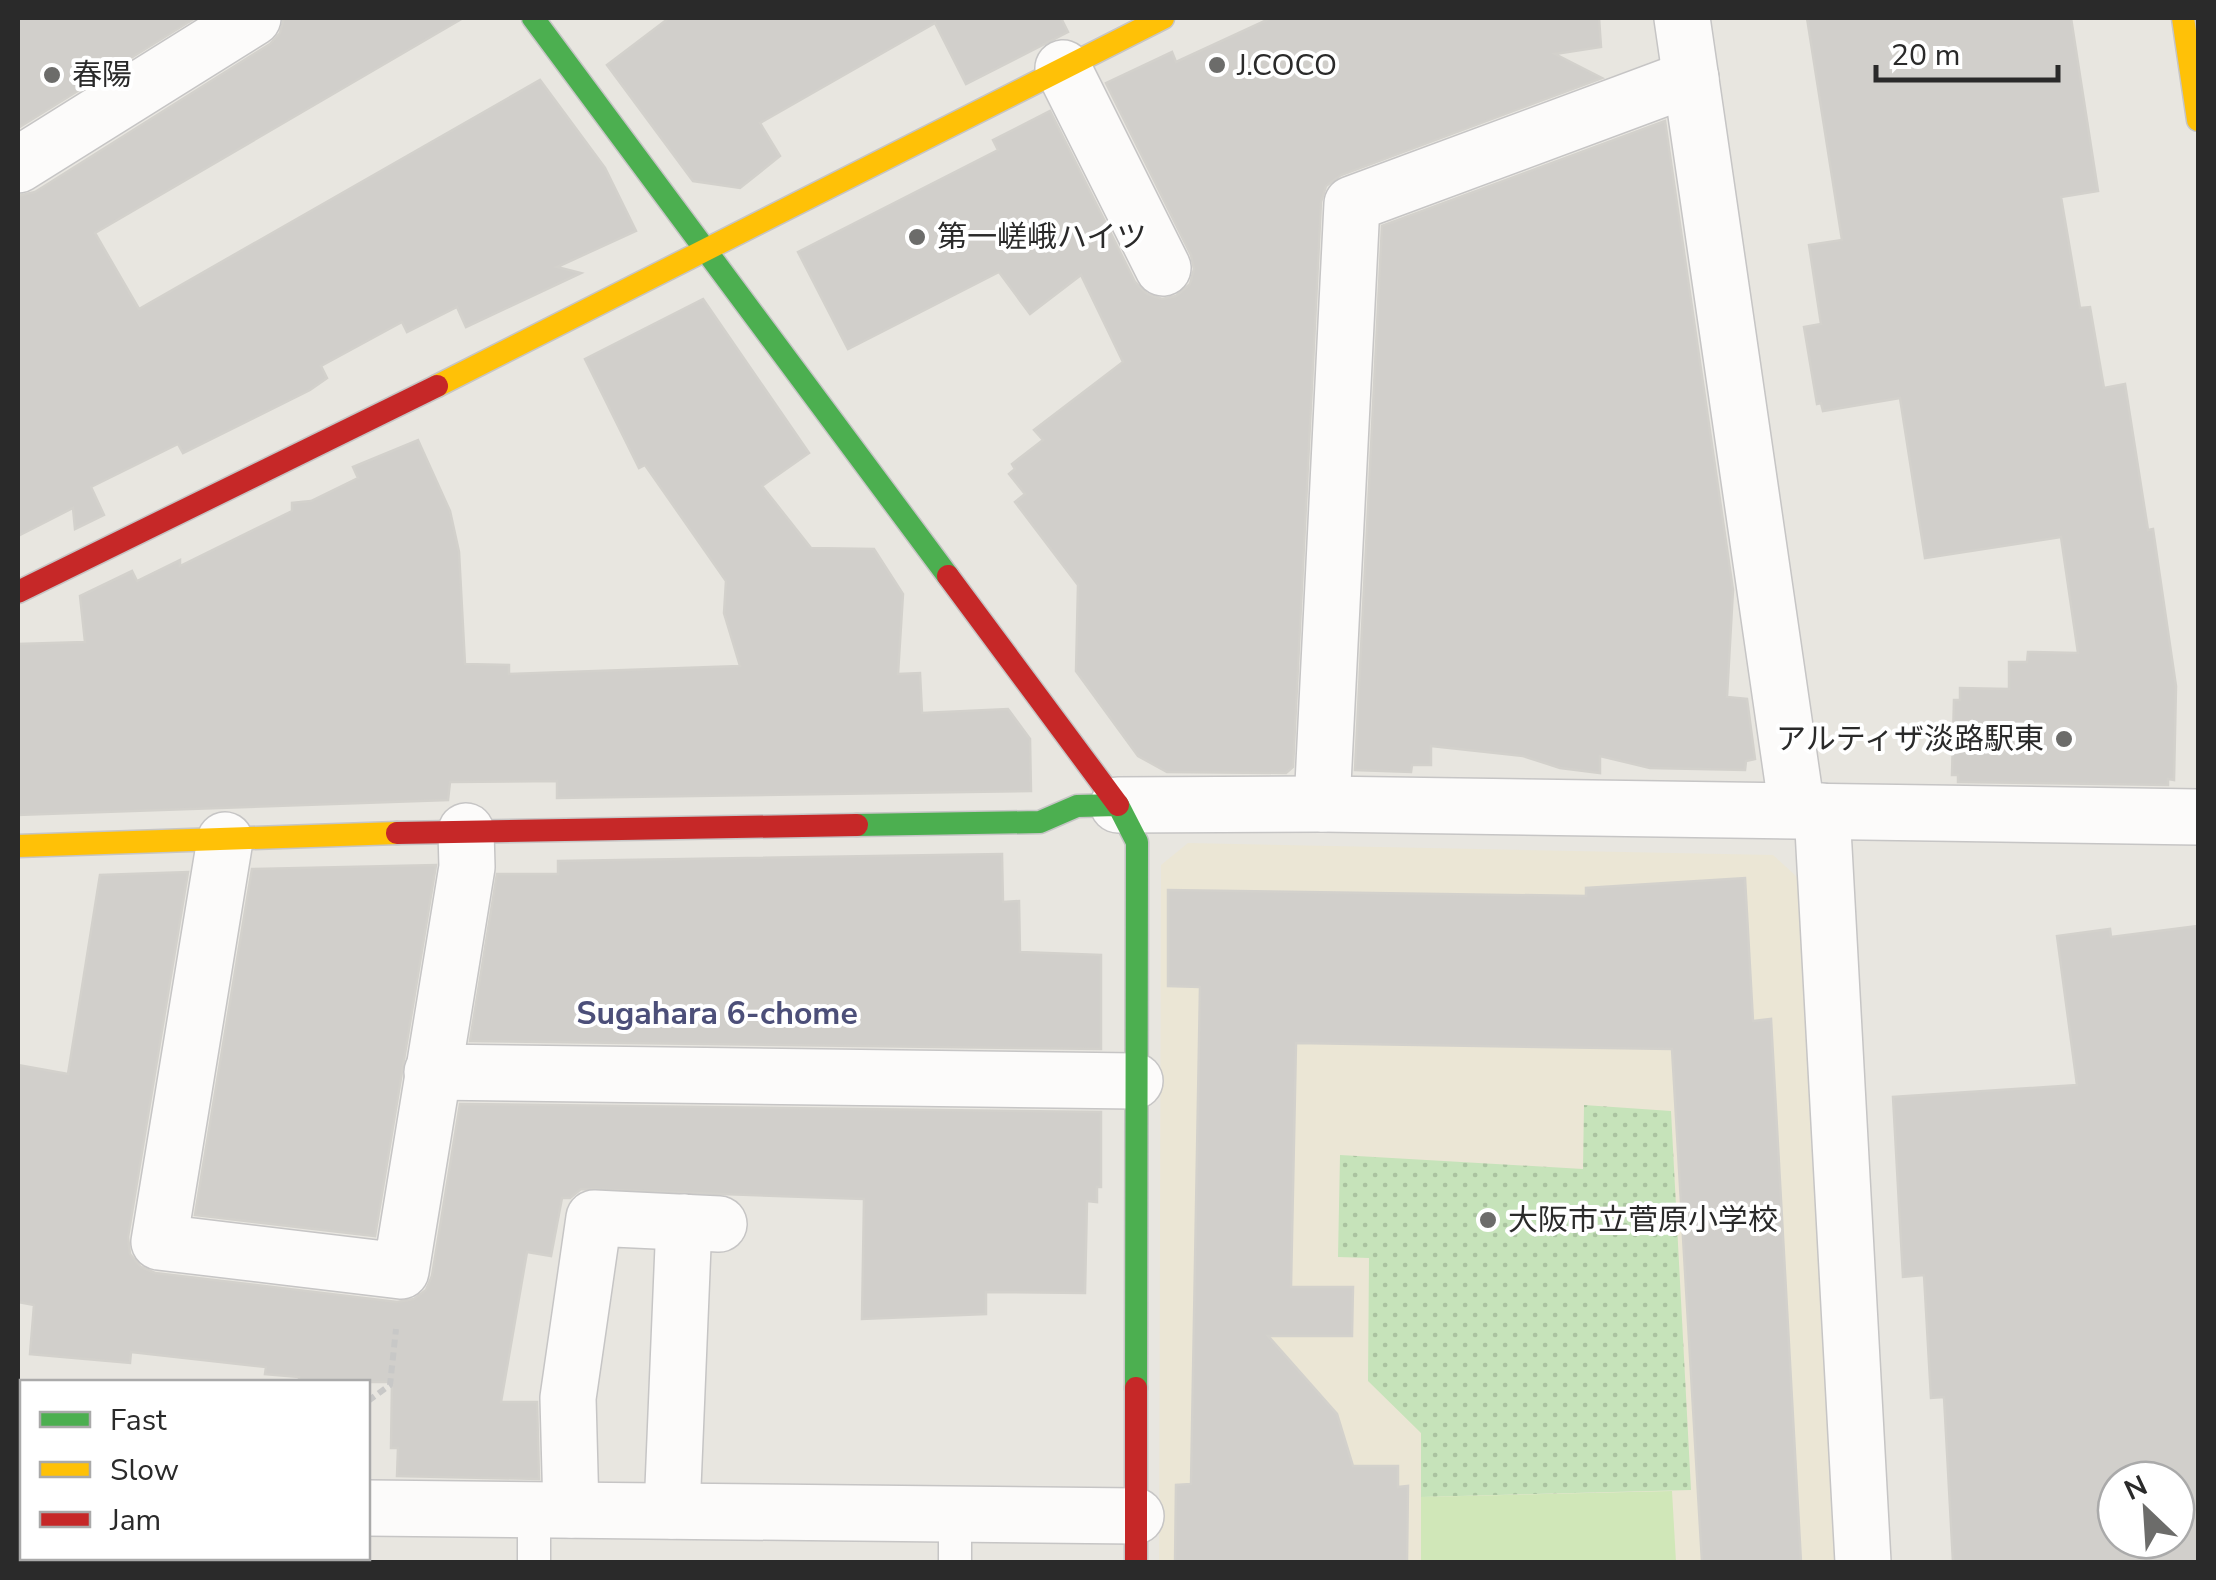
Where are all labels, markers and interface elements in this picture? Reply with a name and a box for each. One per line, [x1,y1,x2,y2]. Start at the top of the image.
scale bar [1876,20,2058,82]
text: 20 m [1891,35,1960,76]
place label: J.COCO [1236,45,1337,86]
marker: J.COCO [1206,54,1228,76]
place label: 春陽 [72,55,132,96]
marker: 春陽 [41,64,63,86]
place label: 第一嵯峨ハイツ [937,217,1146,258]
marker: 第一嵯峨ハイツ [906,226,928,248]
place label: アルティザ淡路駅東 [1776,719,2044,760]
marker: アルティザ淡路駅東 [2053,728,2075,750]
district label: Sugahara 6-chome [576,992,858,1035]
place label: 大阪市立菅原小学校 [1508,1200,1778,1241]
marker: 大阪市立菅原小学校 [1477,1209,1499,1231]
legend [20,1380,370,1560]
text: Fast [110,1400,167,1441]
text: Slow [110,1450,179,1491]
north arrow [2096,1460,2196,1560]
text: N [2118,1467,2153,1510]
text: Jam [109,1500,161,1541]

